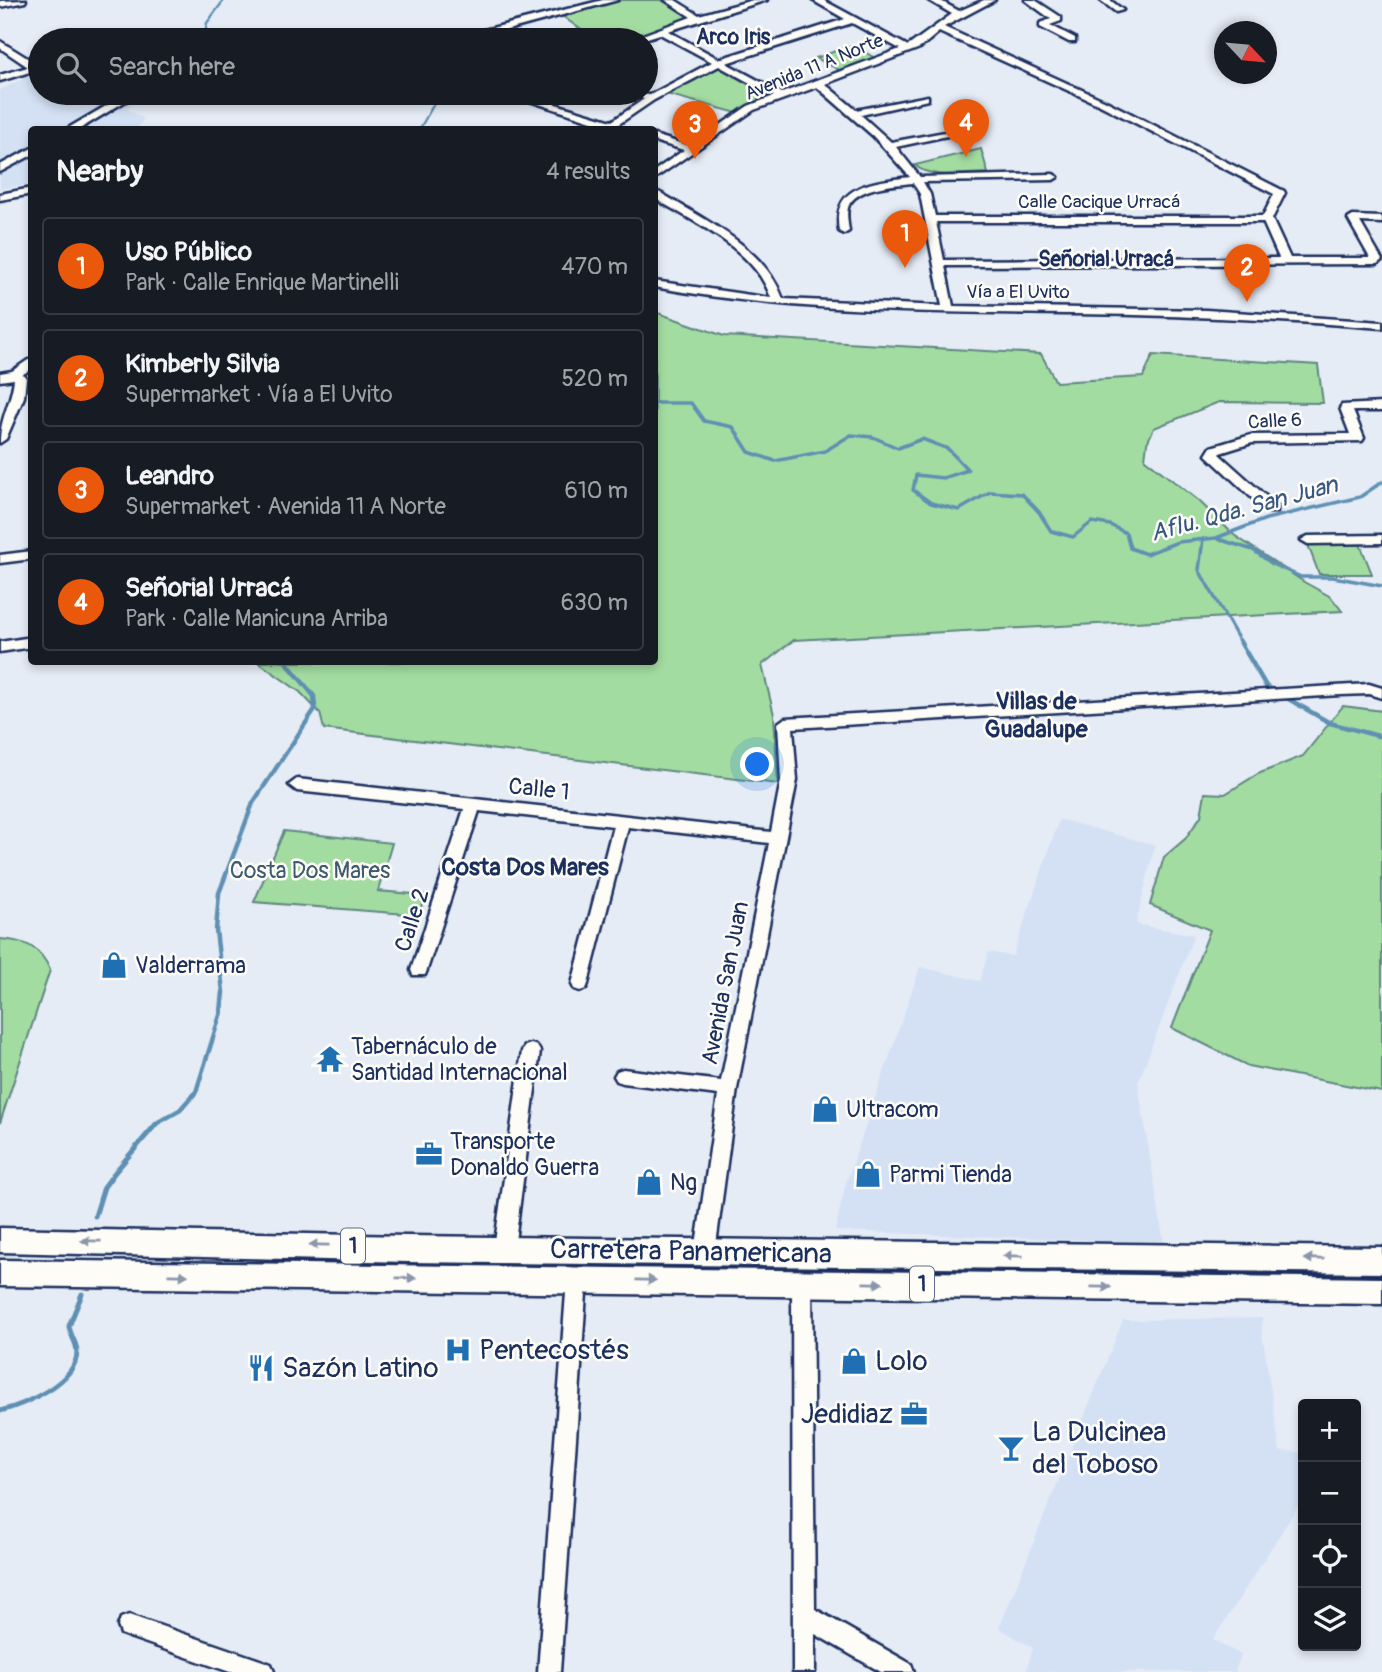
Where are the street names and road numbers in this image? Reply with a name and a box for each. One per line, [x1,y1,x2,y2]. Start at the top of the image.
street label: Avenida 11 A Norte [741,28,887,106]
street label: Calle Cacique Urracá [1018,190,1180,214]
street label: Vía a El Uvito [966,280,1070,304]
street label: Calle 6 [1247,408,1303,434]
street label: Calle 1 [507,771,571,807]
street label: Calle 2 [388,885,436,955]
street label: Avenida San Juan [695,899,755,1067]
road number: 1 [341,1228,365,1264]
street label: Carretera Panamericana [550,1232,832,1272]
road number: 1 [910,1266,934,1302]

